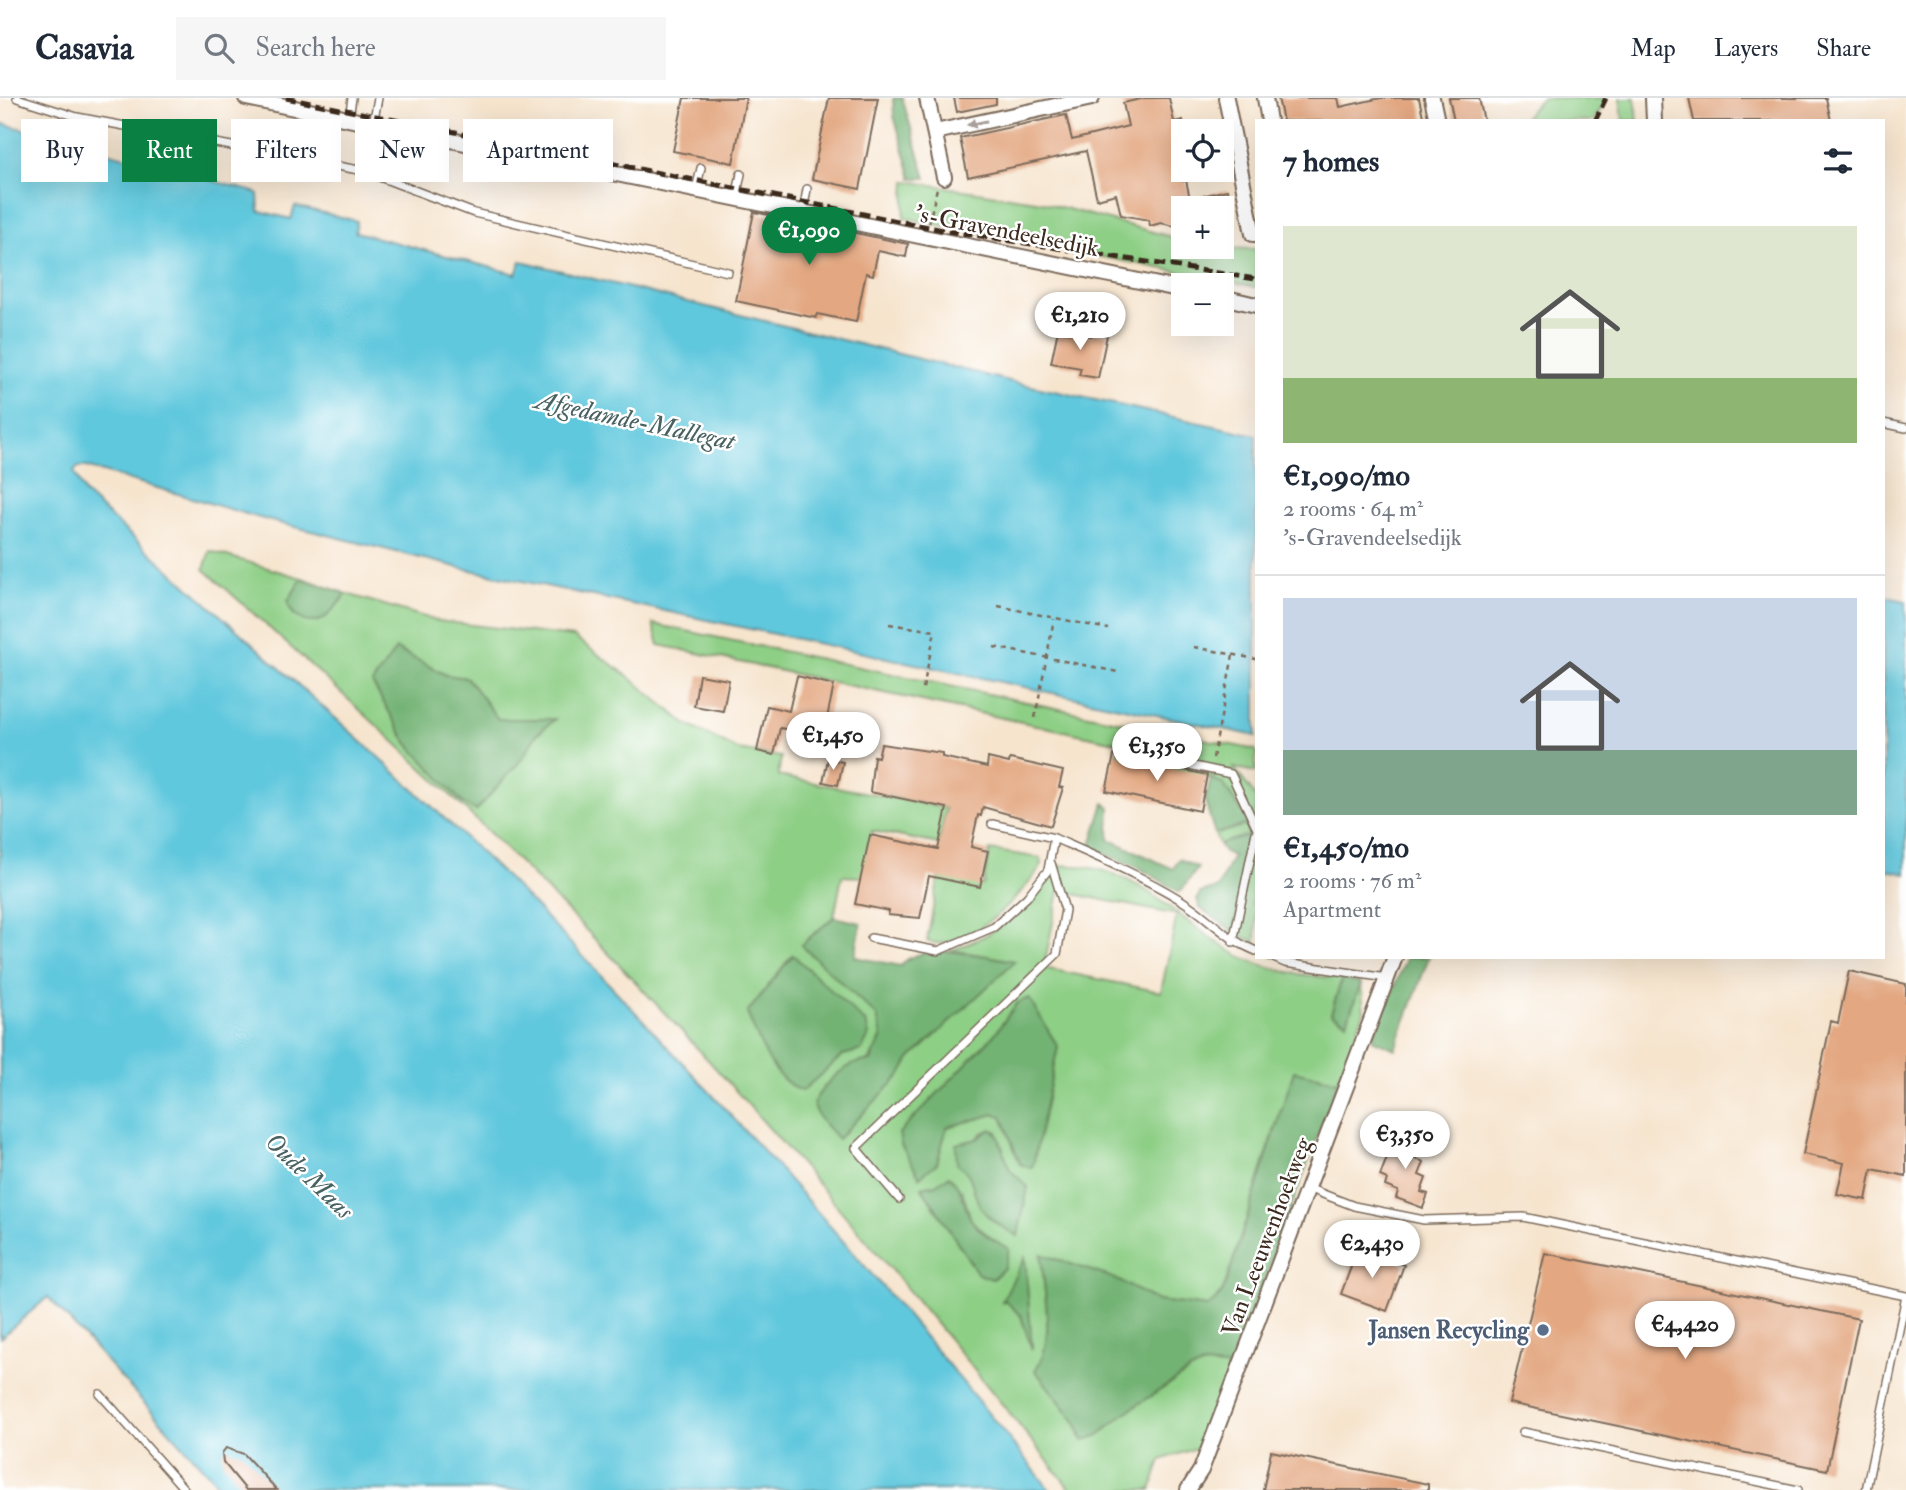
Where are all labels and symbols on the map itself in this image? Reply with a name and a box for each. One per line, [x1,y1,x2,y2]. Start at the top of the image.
one-way arrow [966,117,988,128]
street label: 's-Gravendeelsedijk [912,198,1102,264]
pin: €1,090 [752,208,866,267]
pin: €1,210 [1023,292,1137,352]
water label: Afgedamde-Mallegat [529,384,739,458]
pin: €1,450 [776,712,890,772]
pin: €1,350 [1100,724,1214,783]
pin: €3,350 [1348,1112,1462,1171]
water label: Oude Maas [258,1126,361,1227]
street label: Van Leeuwenhoekweg [1215,1132,1320,1341]
pin: €2,430 [1315,1220,1429,1280]
pin: €4,420 [1628,1302,1742,1361]
place label: Jansen Recycling [1367,1315,1530,1346]
marker: Jansen Recycling [1535,1322,1551,1338]

